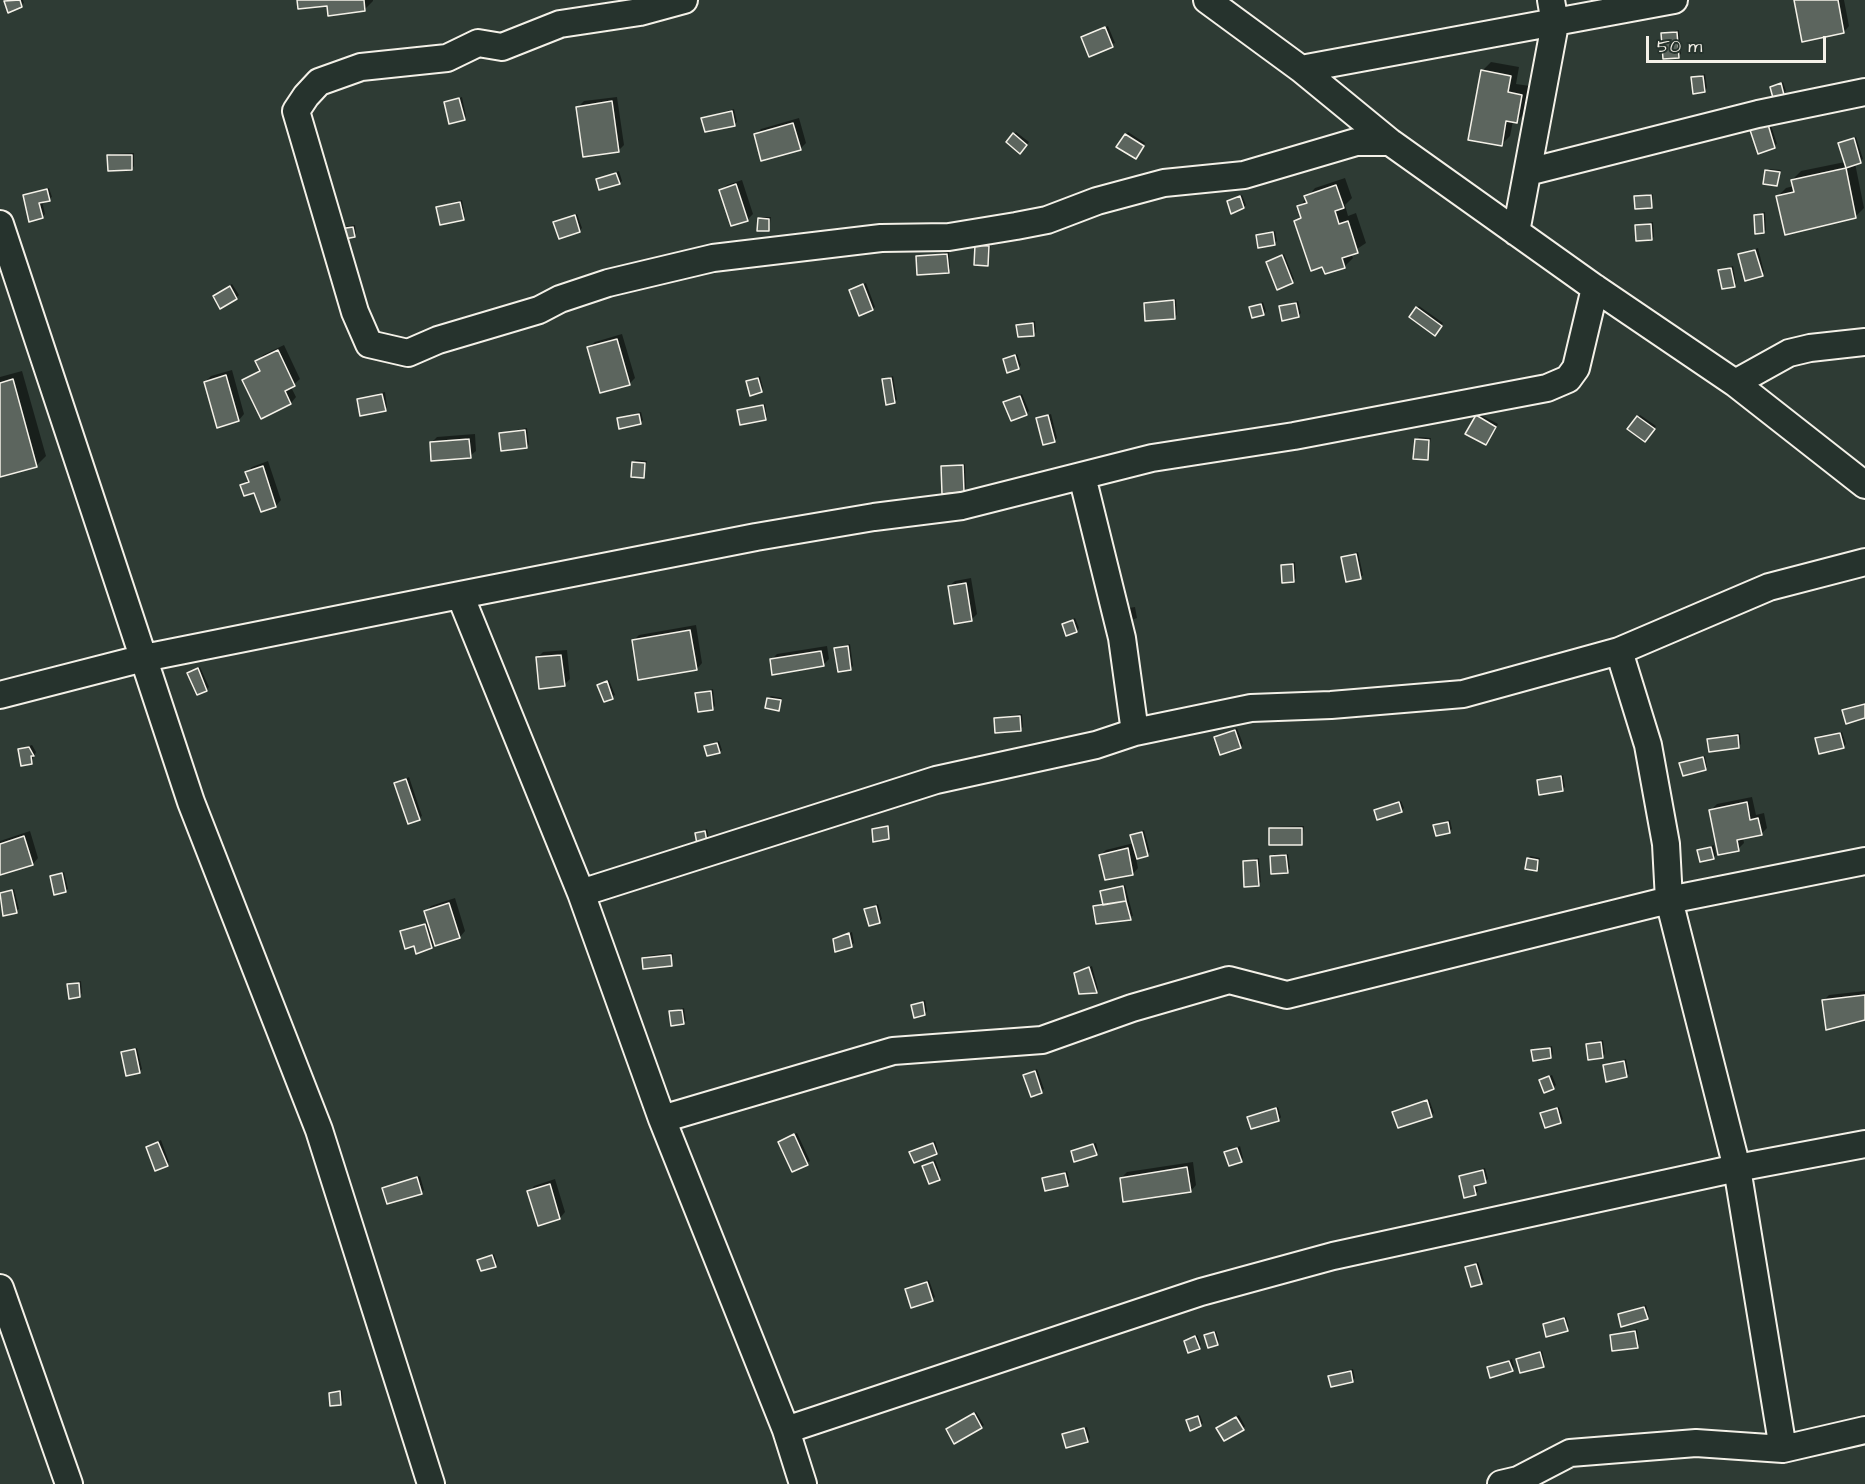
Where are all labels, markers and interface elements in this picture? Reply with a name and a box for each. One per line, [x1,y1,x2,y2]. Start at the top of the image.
scale bar [1649,24,1829,62]
text: 50 m [1657,34,1702,59]

